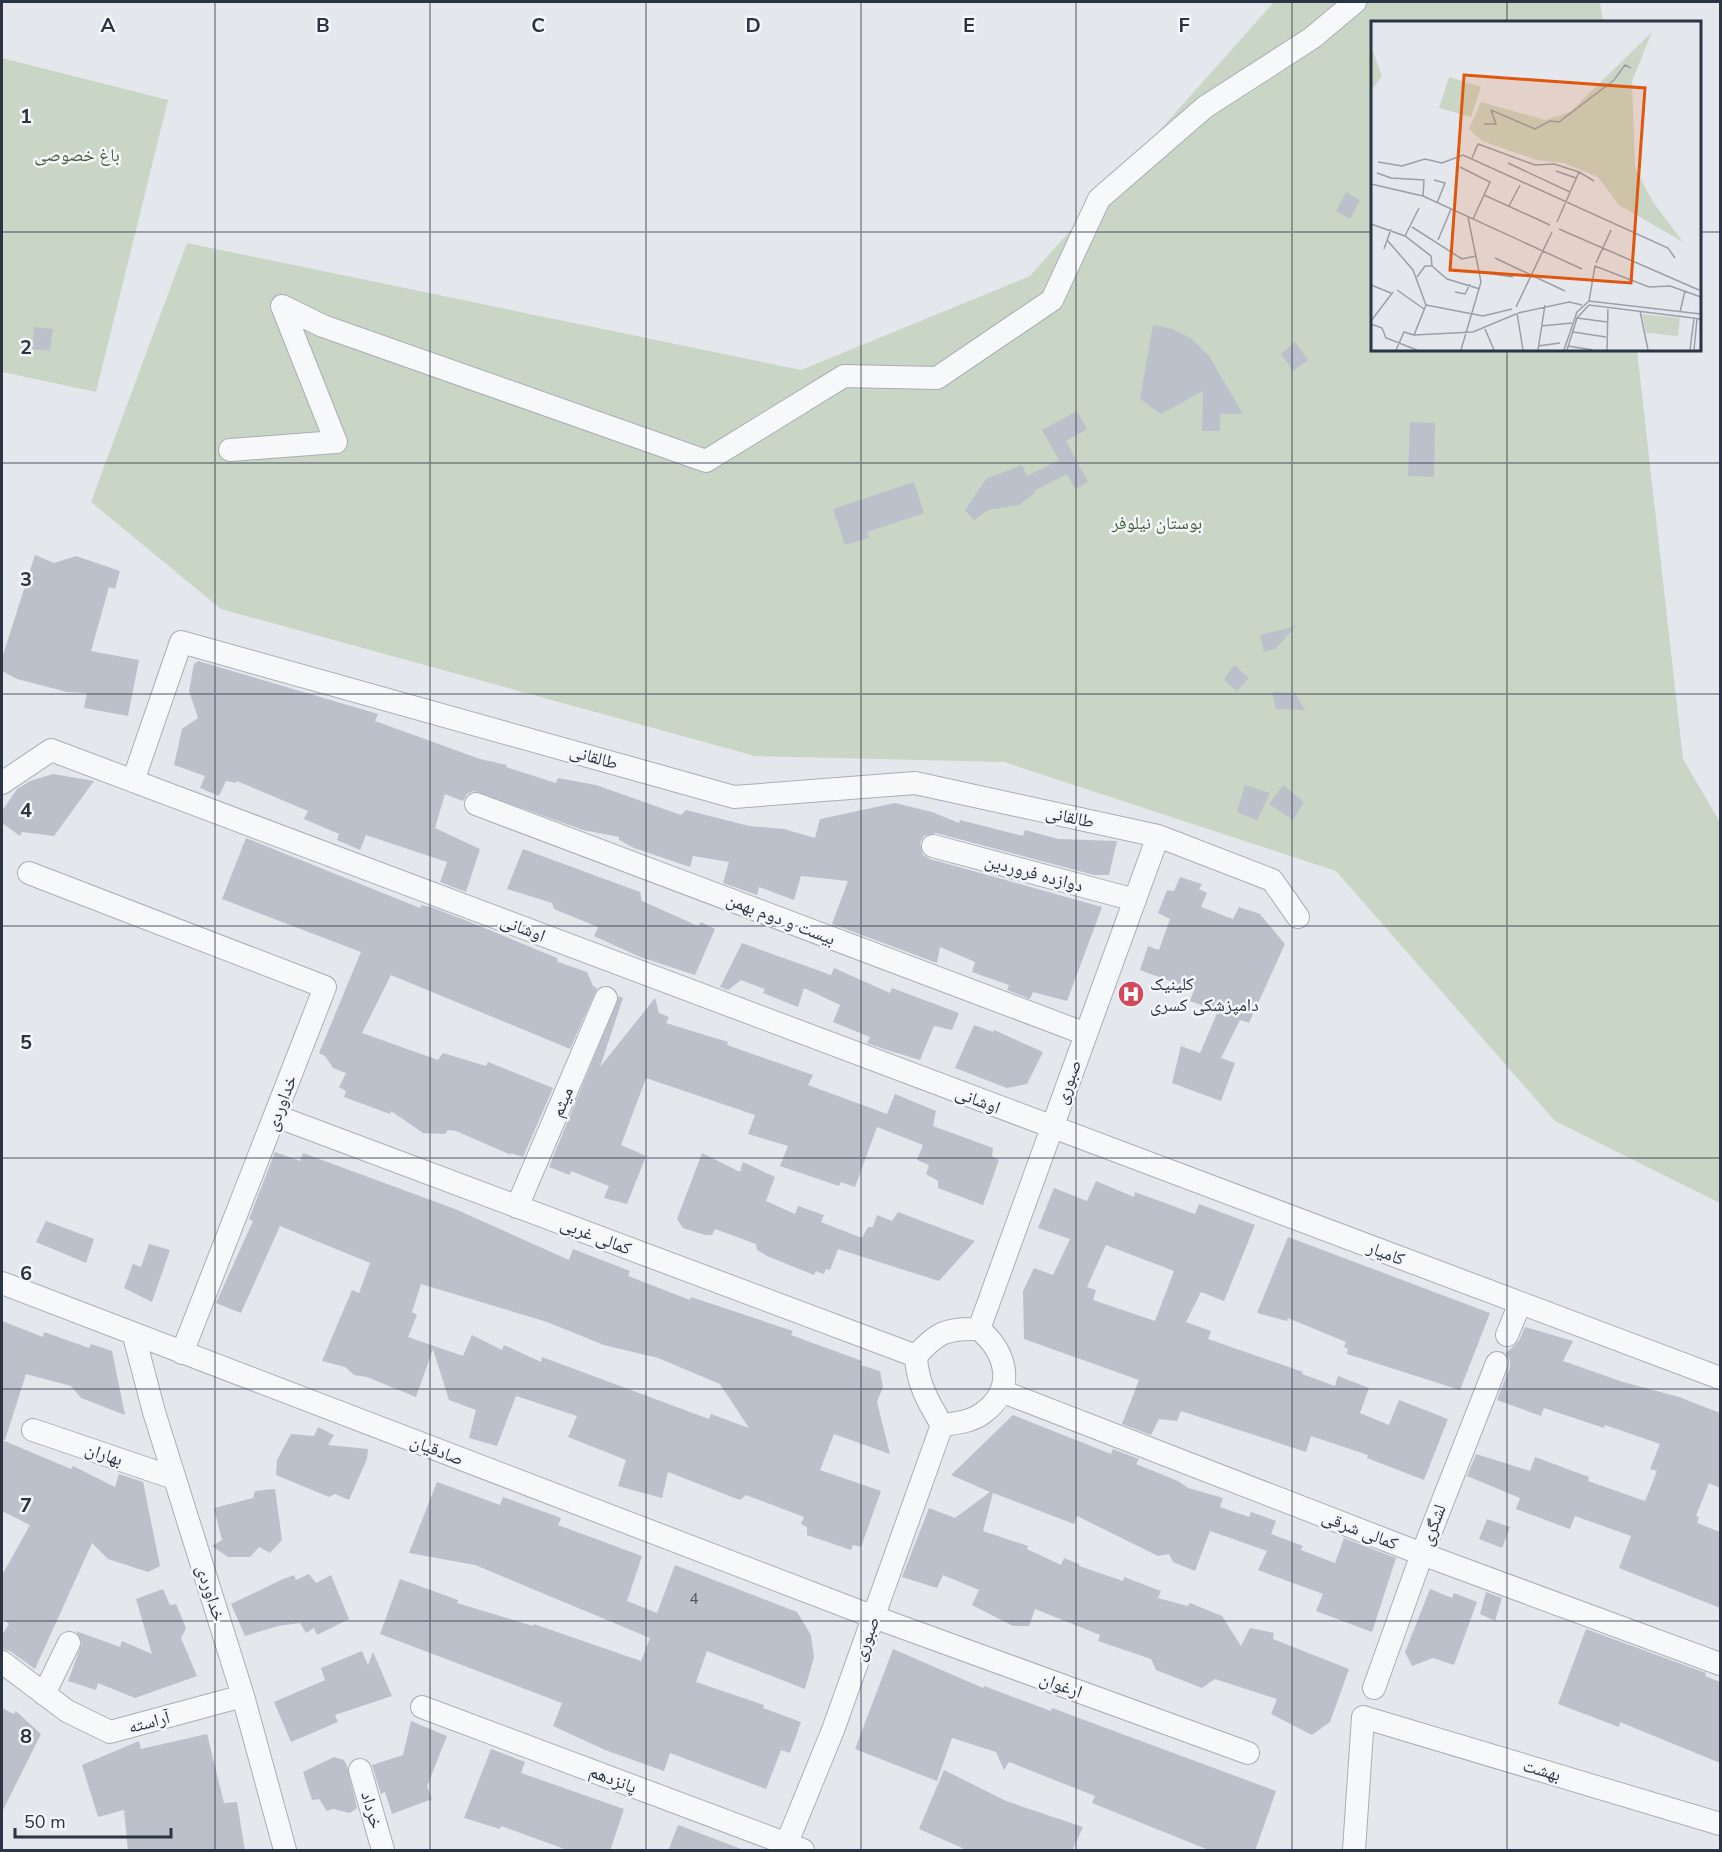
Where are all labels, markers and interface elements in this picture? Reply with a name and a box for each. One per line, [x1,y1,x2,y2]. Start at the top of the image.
text: A [101,12,116,39]
text: B [316,12,330,39]
text: C [531,12,545,39]
text: D [745,12,761,39]
text: E [963,12,975,39]
text: F [1178,12,1190,39]
inset map [1371,21,1701,351]
text: 1 [20,103,32,130]
park label: باغ خصوصی [34,143,120,167]
text: 2 [20,334,32,361]
park label: بوستان نیلوفر [1111,511,1202,535]
text: 3 [20,566,32,593]
street label: طالقانی [567,739,621,775]
text: 4 [20,797,32,824]
street label: طالقانی [1043,800,1097,834]
street label: دوازده فروردین [982,848,1086,898]
street label: بیست و دوم بهمن [723,887,839,951]
street label: اوشانی [497,908,549,948]
place label: کلینیک دامپزشکی کسری [1150,972,1259,1017]
hospital icon: کلینیک دامپزشکی کسری [1116,979,1146,1009]
text: 5 [20,1029,32,1056]
street label: صبوری [1049,1056,1087,1108]
street label: خداوردی [259,1072,303,1134]
street label: اوشانی [952,1080,1004,1120]
street label: میثم [545,1083,579,1121]
street label: کمالی غربی [557,1212,635,1261]
street label: کامیار [1363,1235,1409,1271]
text: 6 [20,1260,32,1287]
street label: صادقیان [407,1429,467,1471]
street label: بهاران [82,1436,126,1472]
text: 7 [20,1492,32,1519]
street label: لشگری [1414,1501,1452,1549]
street label: کمالی شرقی [1319,1505,1402,1556]
street label: خداوردی [191,1562,231,1624]
house number: 4 [689,1589,699,1609]
street label: صبوری [847,1613,885,1665]
street label: ارغوان [1036,1666,1086,1704]
street label: آراسته [126,1705,173,1739]
text: 8 [20,1723,32,1750]
street label: بهشت [1520,1753,1564,1787]
street label: پانزدهم [586,1759,640,1799]
street label: خرداد [355,1788,389,1832]
scale bar [15,1801,171,1839]
text: 50 m [24,1810,66,1834]

